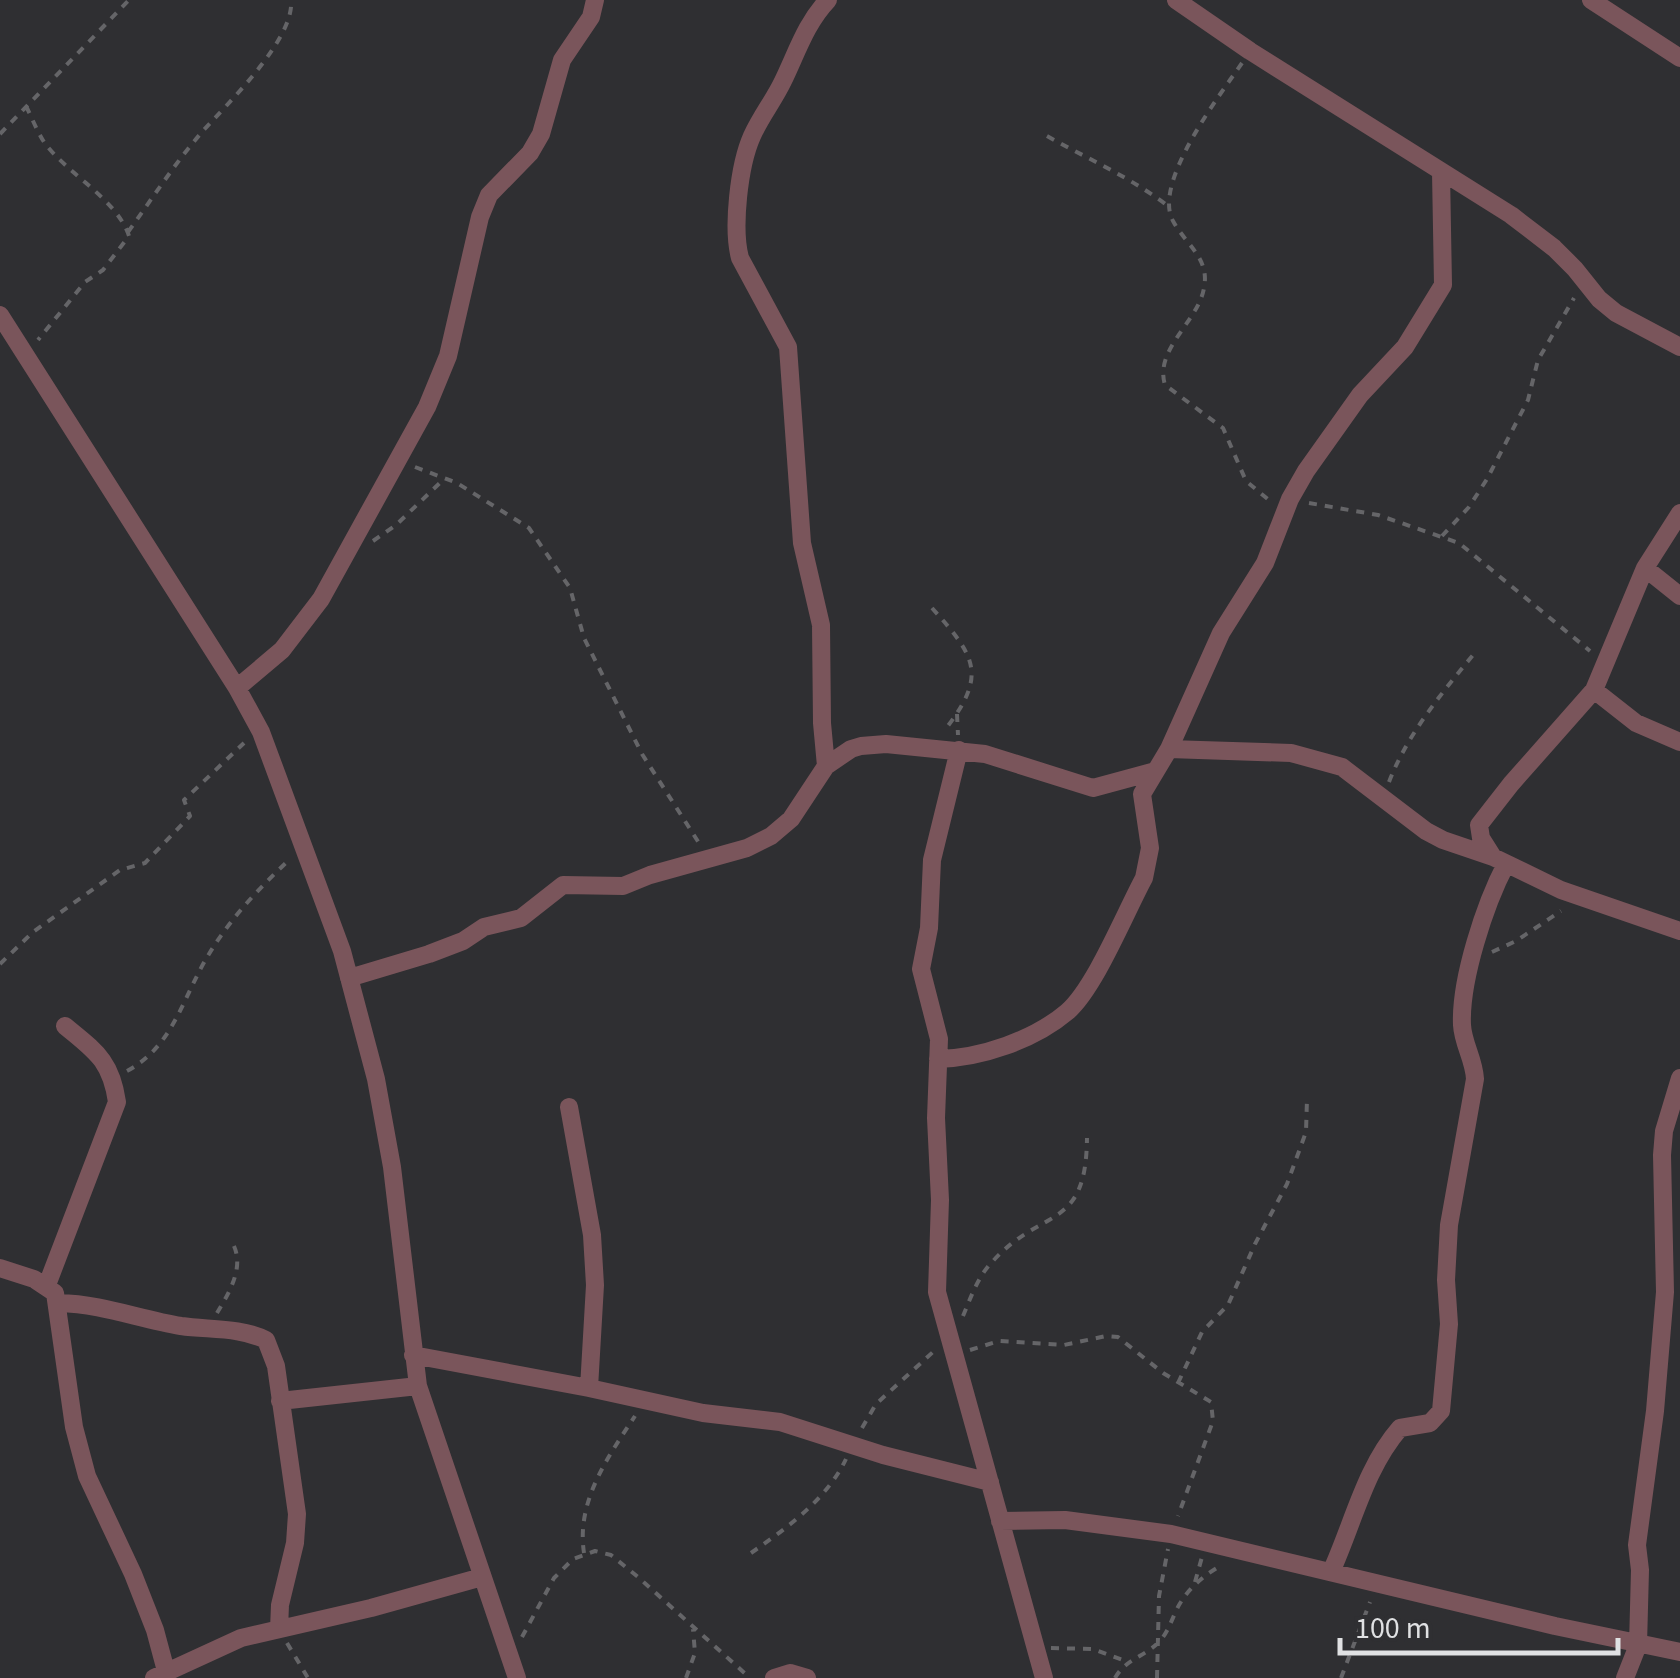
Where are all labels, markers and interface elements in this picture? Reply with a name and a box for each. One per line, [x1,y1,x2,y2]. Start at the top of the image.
scale bar [1340,1593,1618,1655]
text: 100 m [1355,1607,1431,1650]

